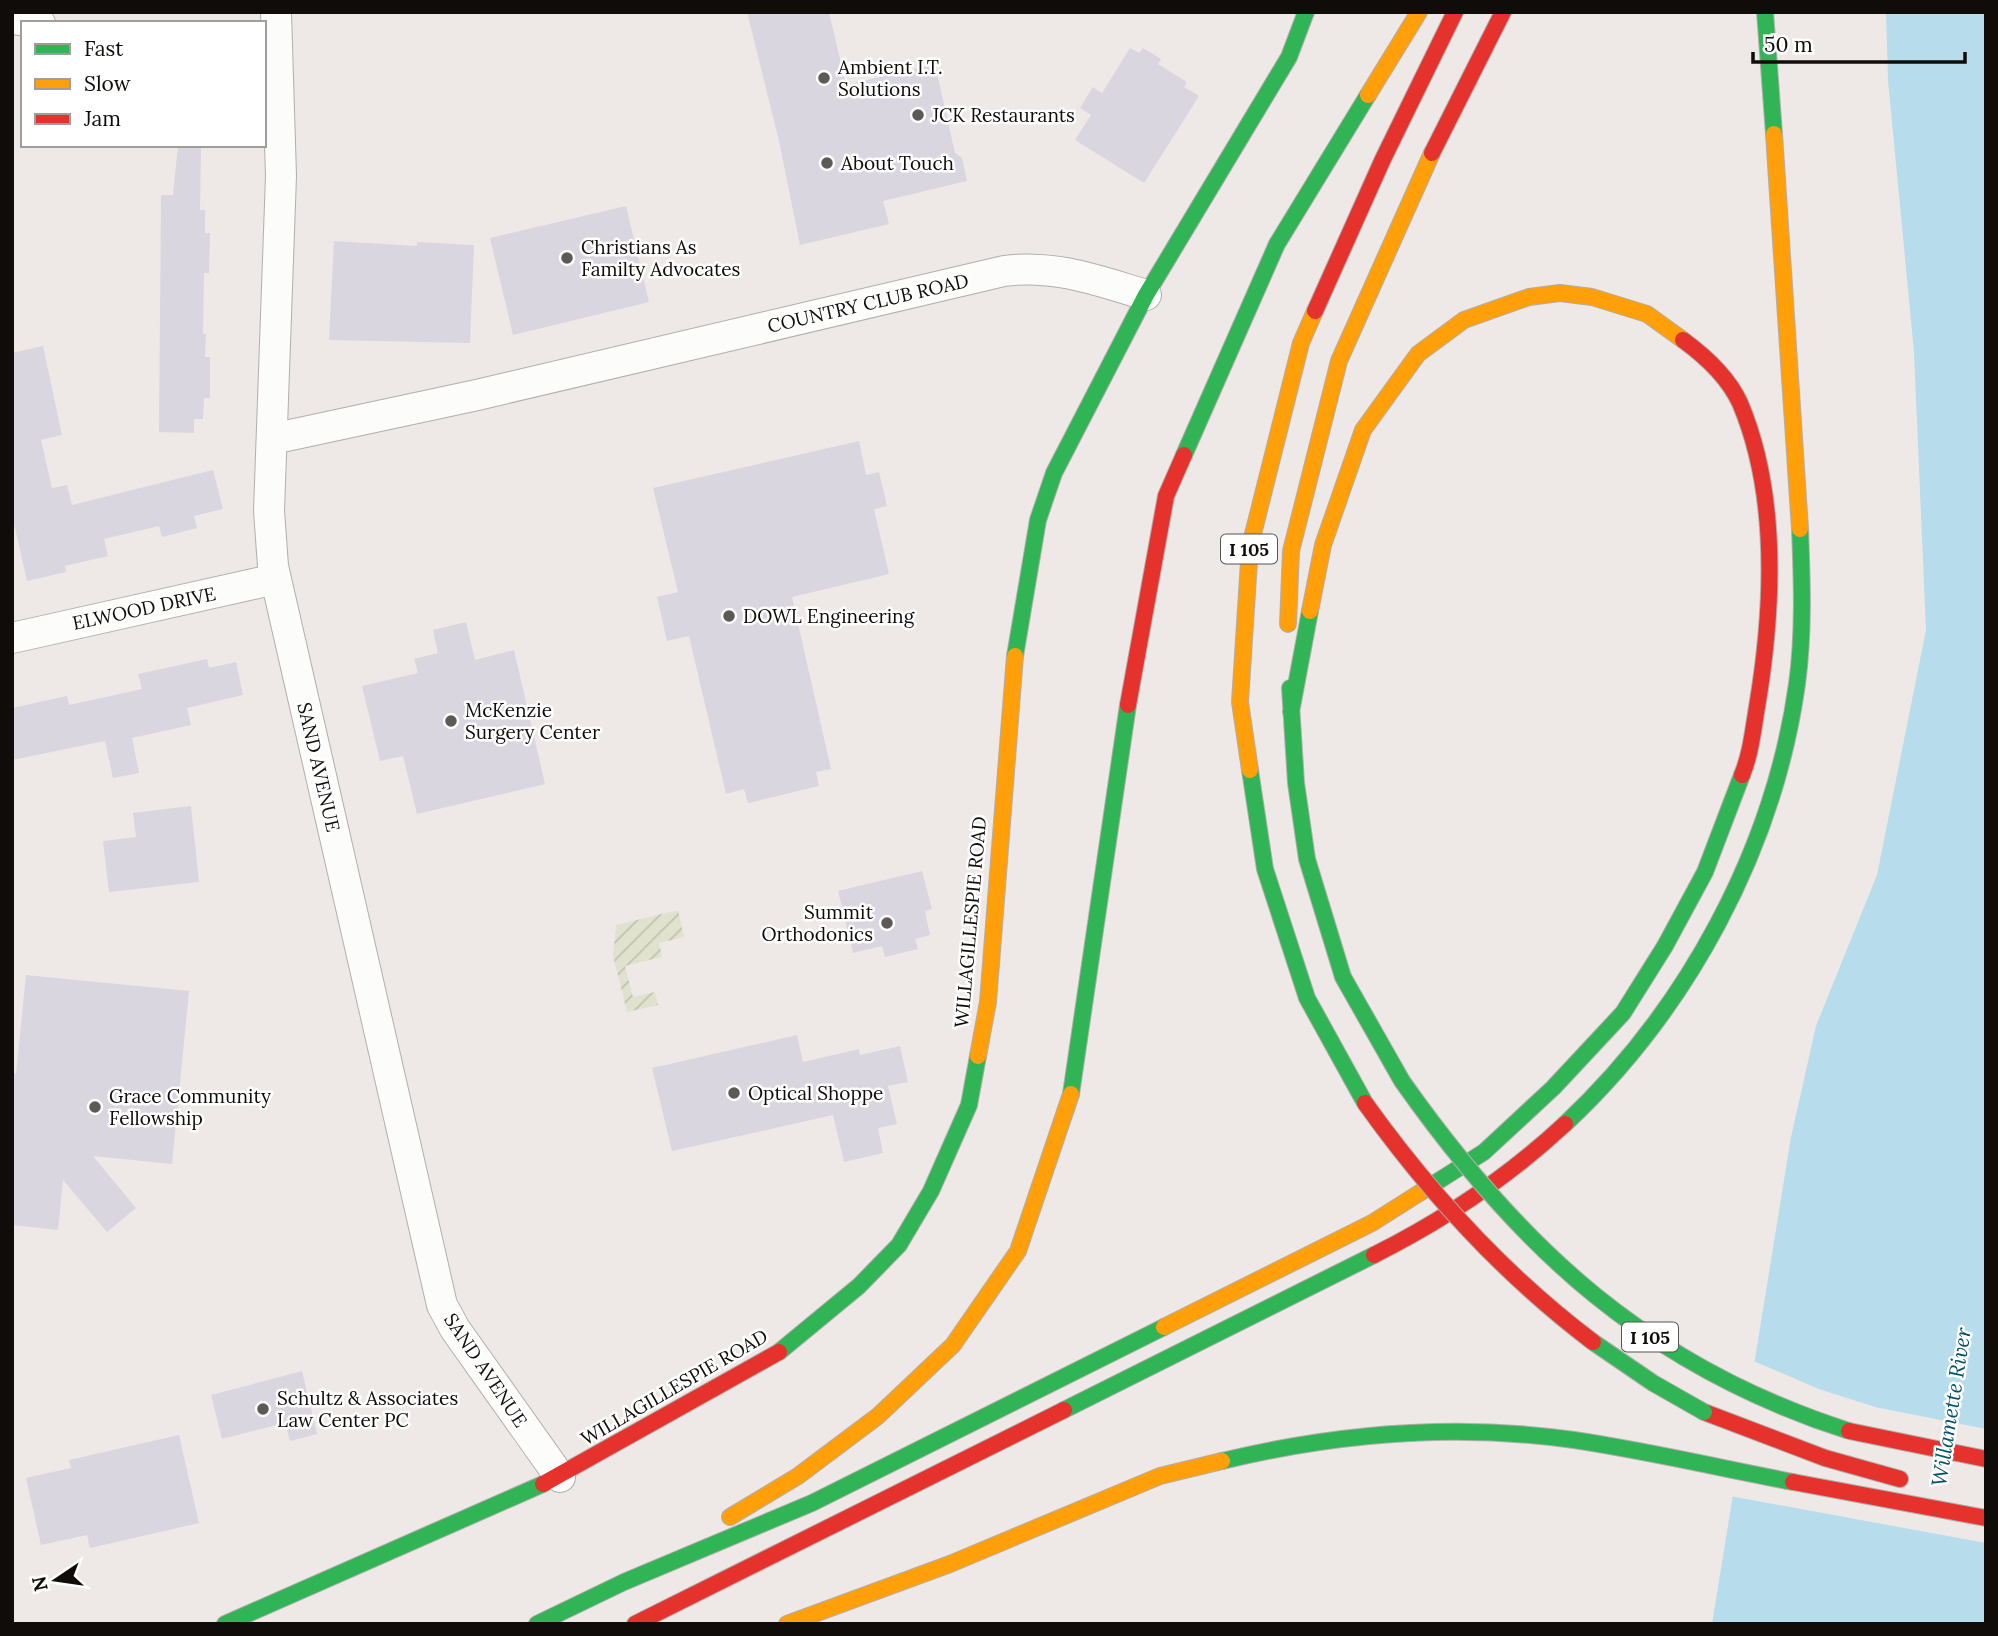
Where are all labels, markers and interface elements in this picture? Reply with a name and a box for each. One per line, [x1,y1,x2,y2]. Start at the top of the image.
legend [21,21,266,147]
scale bar [1753,21,1965,65]
text: 50 m [1764,31,1813,58]
text: Fast [84,35,124,62]
place label: Ambient I.T. Solutions [837,55,943,101]
text: Slow [84,70,131,97]
marker: Ambient I.T. Solutions [816,70,832,86]
place label: JCK Restaurants [931,103,1075,127]
text: Jam [83,105,121,132]
marker: JCK Restaurants [910,107,926,123]
place label: About Touch [840,151,954,175]
marker: About Touch [819,155,835,171]
place label: Christians As Familty Advocates [581,235,741,281]
marker: Christians As Familty Advocates [559,250,575,266]
street label: COUNTRY CLUB ROAD [765,268,971,338]
road number: I 105 [1221,534,1277,564]
street label: ELWOOD DRIVE [70,581,218,635]
place label: DOWL Engineering [743,604,915,628]
marker: DOWL Engineering [721,608,737,624]
place label: McKenzie Surgery Center [465,698,601,744]
street label: SAND AVENUE [292,700,346,834]
marker: McKenzie Surgery Center [443,713,459,729]
street label: WILLAGILLESPIE ROAD [949,815,991,1029]
place label: Summit Orthodonics [761,900,874,946]
marker: Summit Orthodonics [879,915,895,931]
place label: Optical Shoppe [748,1081,883,1105]
place label: Grace Community Fellowship [109,1084,271,1130]
marker: Optical Shoppe [726,1085,742,1101]
marker: Grace Community Fellowship [87,1099,103,1115]
street label: SAND AVENUE [439,1308,533,1432]
road number: I 105 [1622,1322,1678,1352]
street label: WILLAGILLESPIE ROAD [576,1324,772,1450]
water label: Willamette River [1925,1325,1977,1488]
place label: Schultz & Associates Law Center PC [277,1386,458,1432]
marker: Schultz & Associates Law Center PC [255,1401,271,1417]
north arrow [21,1545,91,1615]
text: N [26,1574,53,1594]

